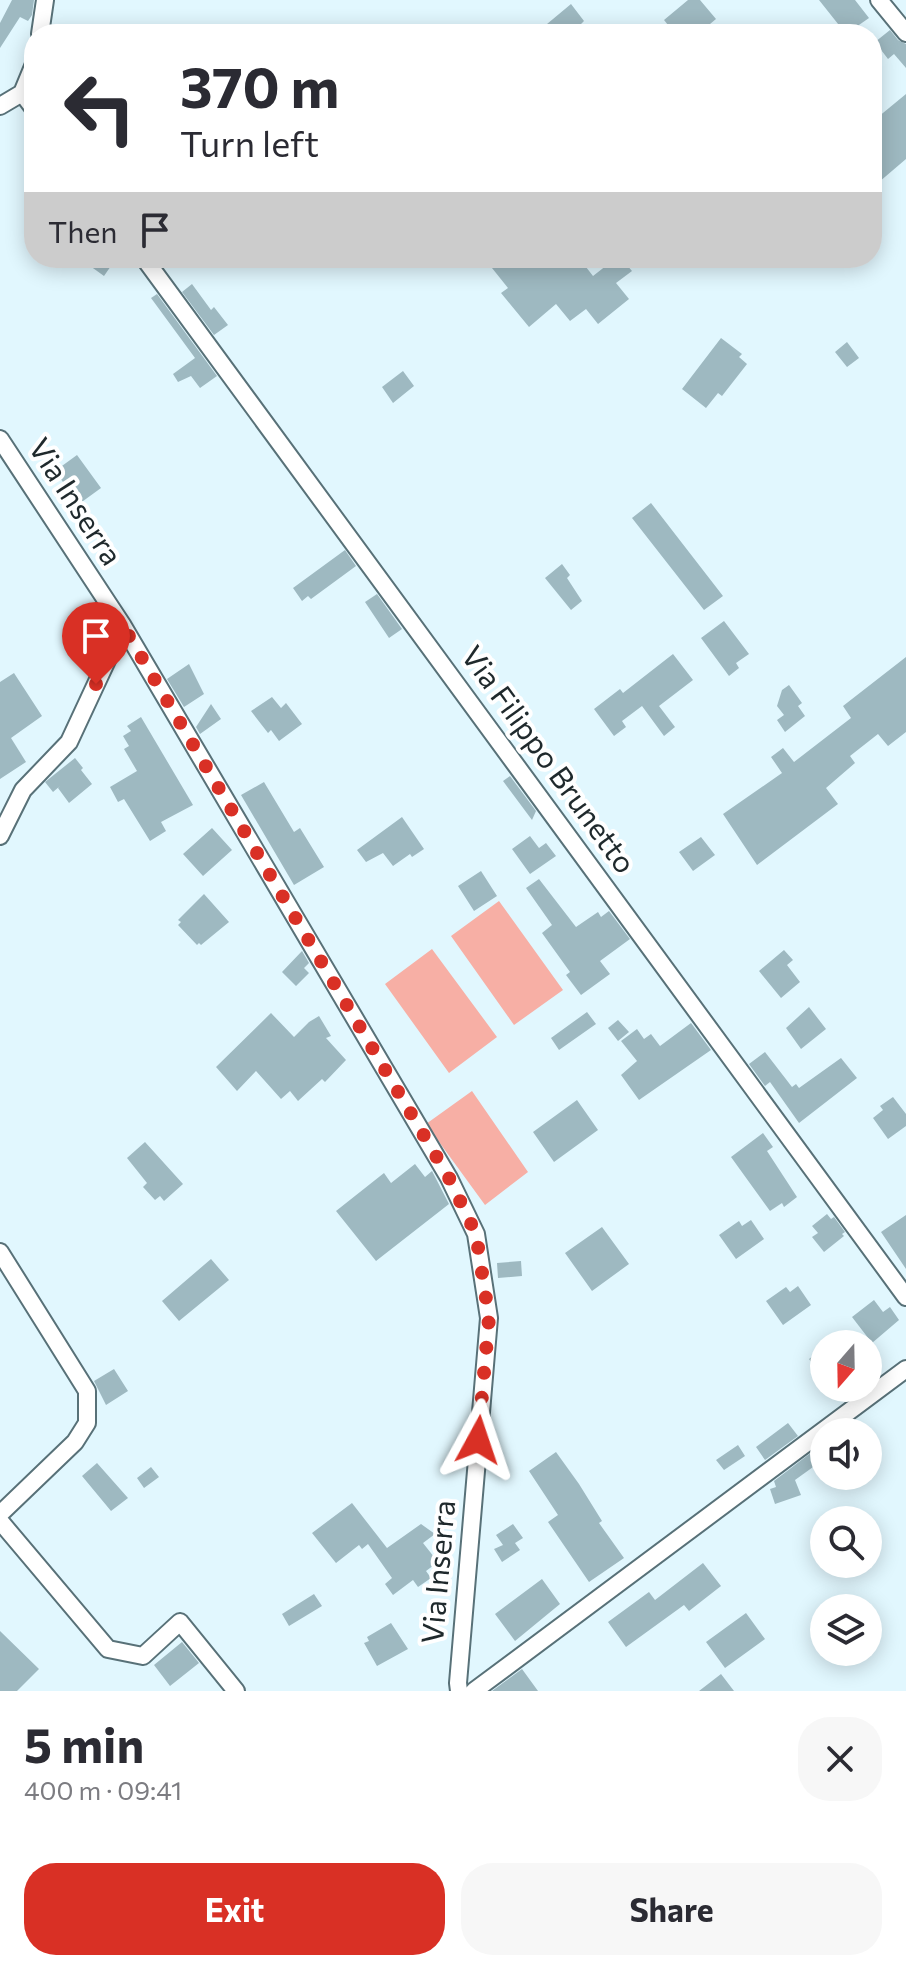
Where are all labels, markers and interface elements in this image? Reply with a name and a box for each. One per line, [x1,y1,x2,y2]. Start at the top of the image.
text: 370 m [180,51,339,120]
icon: left [48,56,152,160]
text: Turn left [180,120,319,164]
icon: arrive [133,208,177,252]
text: Then [48,212,117,249]
street label: Via Inserra [22,430,132,571]
pin [62,602,130,684]
icon: arrive [74,614,118,658]
street label: Via Filippo Brunetto [455,637,645,880]
north arrow [810,1330,882,1402]
map controls [810,1330,882,1666]
position arrow [436,1398,520,1482]
button: sound [810,1418,882,1490]
street label: Via Inserra [412,1498,461,1645]
button: search [810,1506,882,1578]
button: layers [810,1594,882,1666]
text: 5 min [24,1714,144,1773]
button: close [798,1717,882,1801]
text: 400 m · 09:41 [24,1774,182,1805]
button: Exit [24,1863,445,1955]
button: Share [461,1863,882,1955]

